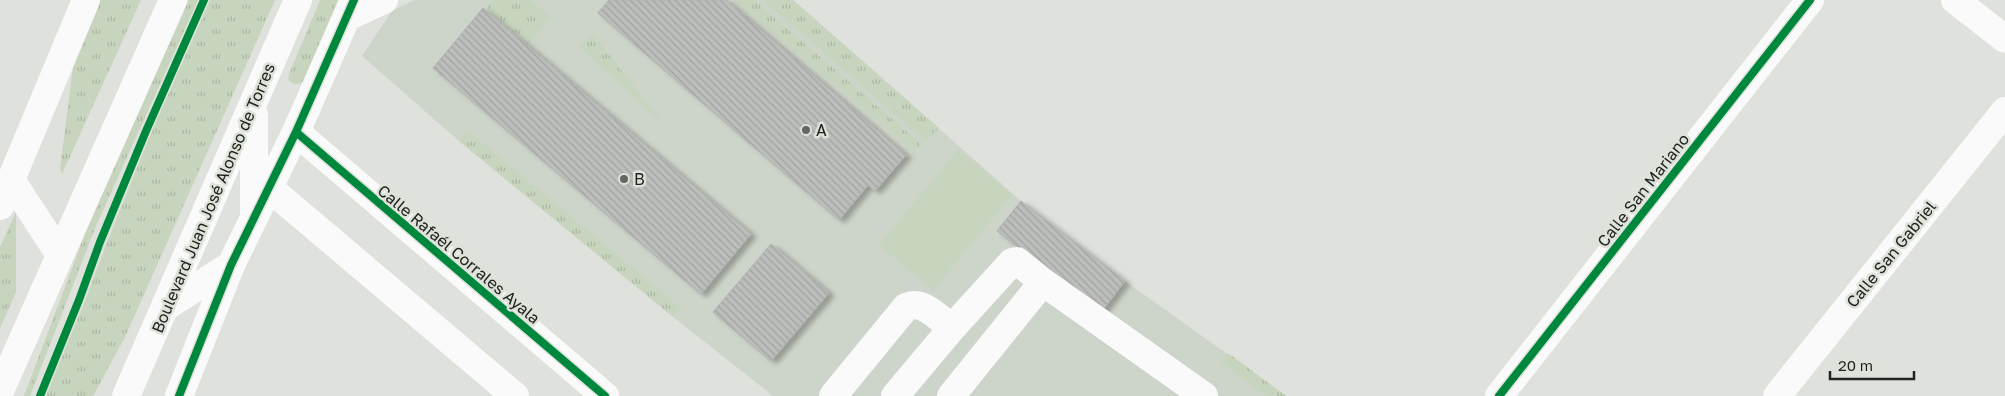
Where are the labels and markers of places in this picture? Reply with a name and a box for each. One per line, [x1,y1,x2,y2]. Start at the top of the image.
place label: A [816,120,827,140]
marker: A [800,124,812,136]
place label: B [634,169,645,189]
marker: B [618,173,630,185]

